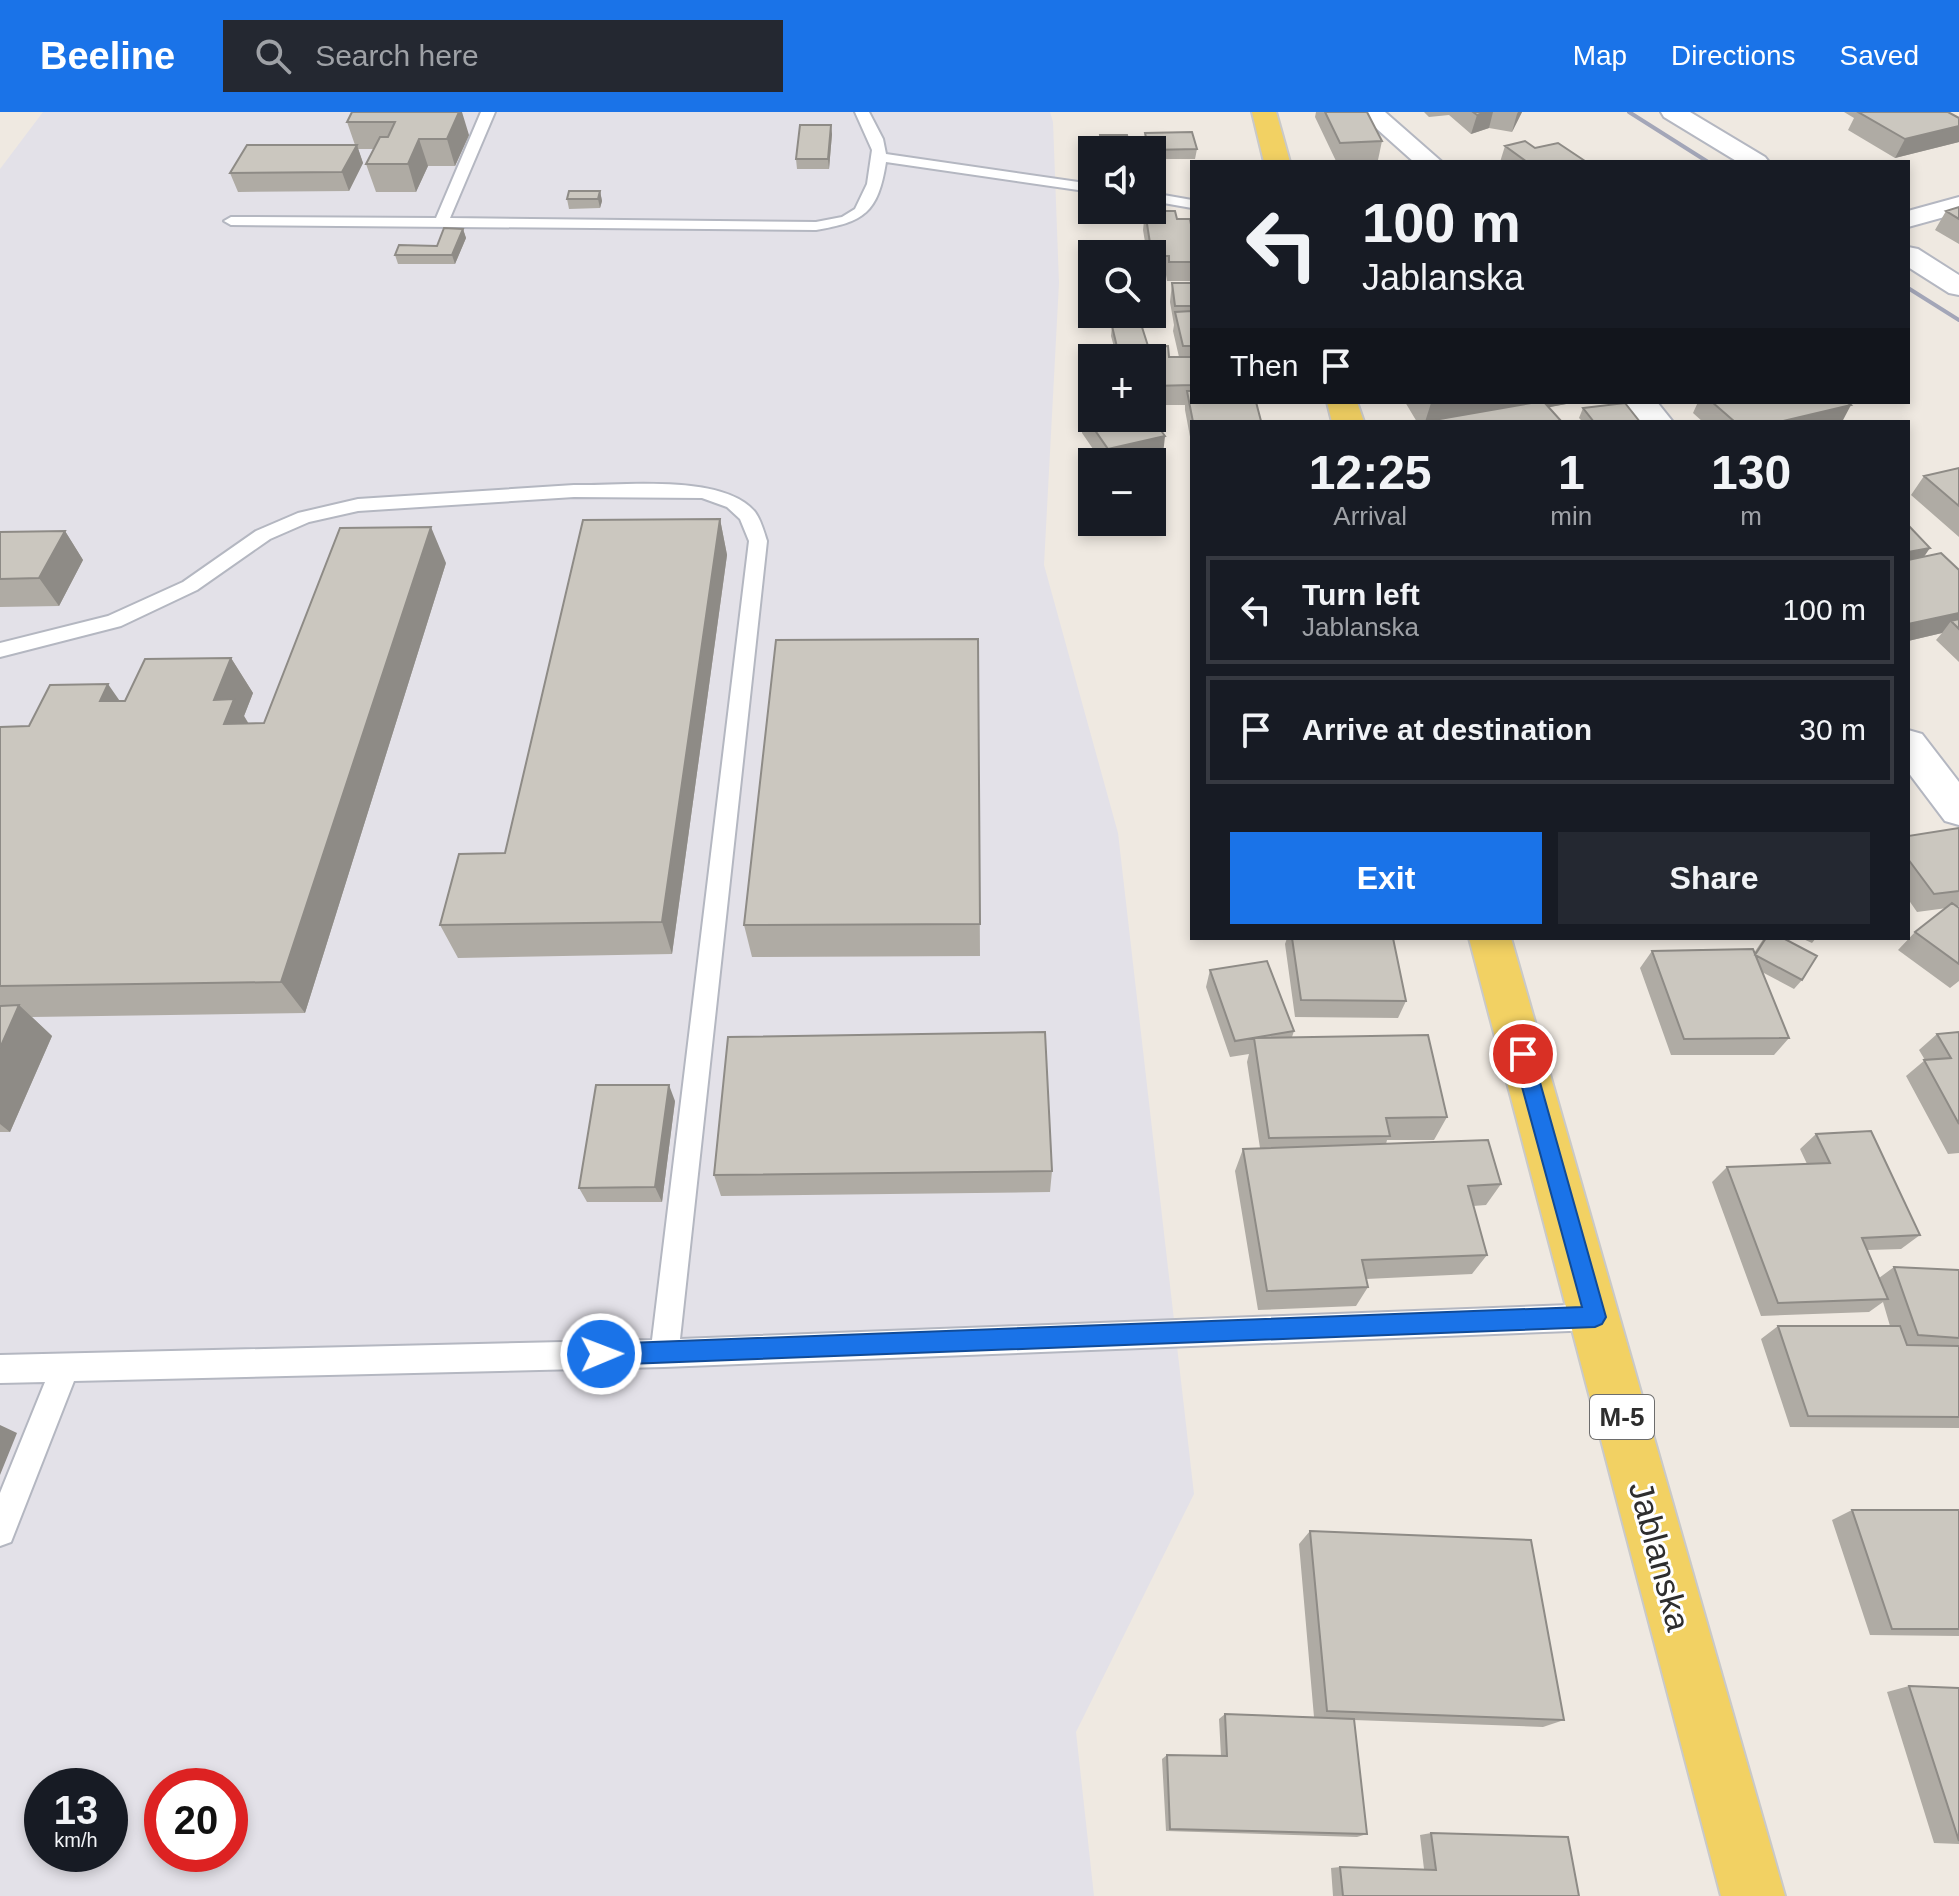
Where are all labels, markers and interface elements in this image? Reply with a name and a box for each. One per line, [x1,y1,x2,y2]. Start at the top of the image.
search box [223,20,783,92]
icon: search [251,34,295,78]
text: Beeline [40,35,175,77]
text: Search here [315,39,479,72]
text: Map [1573,40,1627,71]
text: Directions [1671,40,1796,71]
text: Saved [1840,40,1919,71]
map controls [1078,136,1166,536]
button: sound [1078,136,1166,224]
text: 100 m [1362,191,1521,254]
icon: left [1230,192,1334,296]
button: search [1078,240,1166,328]
text: Jablanska [1362,257,1524,298]
button: + [1078,344,1166,432]
icon: arrive [1314,344,1358,388]
text: Then [1230,349,1298,382]
text: 12:25 [1309,446,1432,499]
text: 1 [1558,446,1585,499]
text: 130 [1711,446,1791,499]
button: − [1078,448,1166,536]
text: Arrival [1333,501,1407,531]
text: min [1550,501,1592,531]
text: m [1740,501,1762,531]
text: Turn left [1302,578,1420,611]
icon: left [1234,588,1278,632]
text: 100 m [1783,593,1866,626]
text: Jablanska [1302,612,1419,642]
icon: arrive [1234,708,1278,752]
text: Arrive at destination [1302,713,1592,746]
text: 30 m [1799,713,1866,746]
button: Exit [1230,832,1542,924]
button: Share [1558,832,1870,924]
pin [1489,1020,1557,1088]
icon: arrive [1501,1032,1545,1076]
position arrow [559,1312,643,1396]
road number: M-5 [1590,1395,1654,1439]
street label: Jablanska [1622,1477,1698,1635]
speed limit sign: 20 [144,1768,248,1872]
text: 13 [54,1788,98,1832]
text: km/h [54,1829,98,1851]

